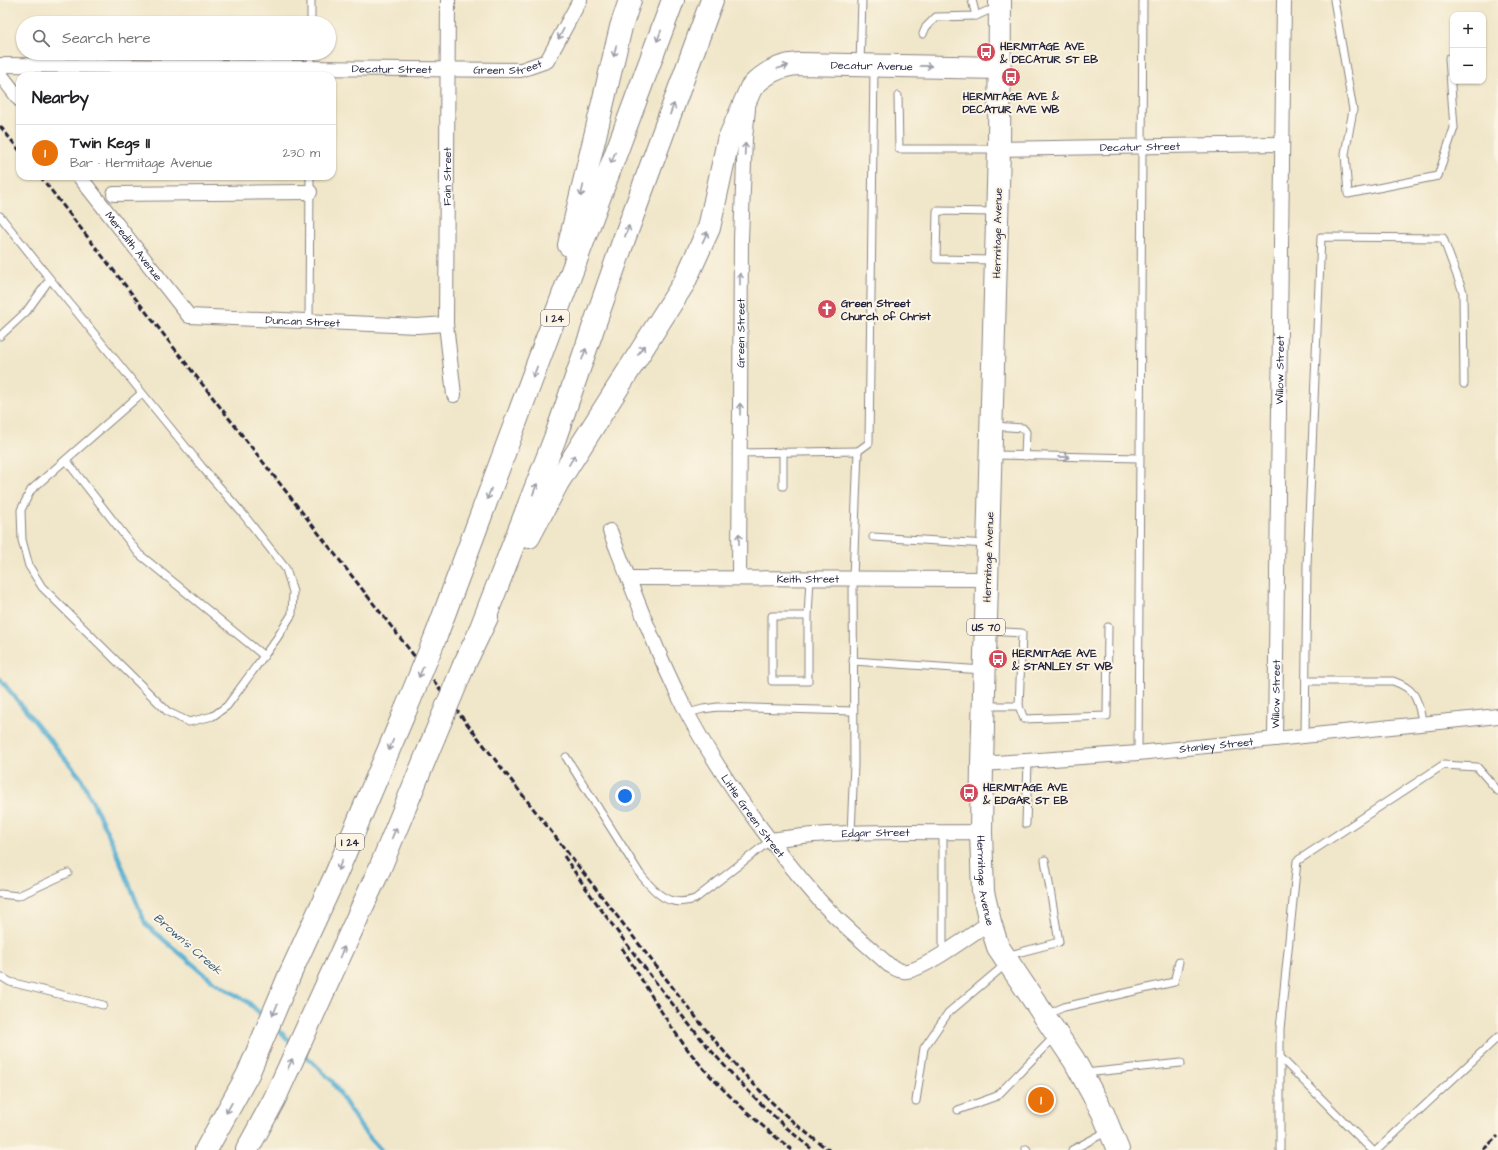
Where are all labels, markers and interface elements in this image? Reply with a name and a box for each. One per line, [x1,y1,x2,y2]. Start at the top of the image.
map controls [1450,12,1486,84]
button: + [1450,12,1486,48]
search box [16,16,336,60]
icon: search [30,27,52,49]
text: Search here [62,28,151,49]
one-way arrow [557,28,564,40]
one-way arrow [655,30,663,42]
place label: HERMITAGE AVE & DECATUR ST EB [999,39,1098,67]
bus stop icon: HERMITAGE AVE & DECATUR ST EB [975,41,997,63]
one-way arrow [611,44,619,57]
button: − [1450,48,1486,84]
street label: Green Street [473,56,545,78]
street label: Decatur Avenue [831,58,913,74]
street label: Decatur Street [352,61,433,77]
one-way arrow [919,62,932,70]
one-way arrow [776,63,789,70]
bus stop icon: HERMITAGE AVE & DECATUR AVE WB [1000,66,1022,88]
text: Nearby [32,86,89,110]
place label: HERMITAGE AVE & DECATUR AVE WB [962,89,1060,117]
one-way arrow [668,104,676,116]
text: Twin Kegs II [70,133,150,154]
street label: Decatur Street [1100,139,1181,155]
one-way arrow [741,143,748,156]
text: 1 [44,144,46,162]
text: 230 m [282,144,320,162]
street label: Fain Street [440,146,455,206]
one-way arrow [609,152,617,164]
text: Bar · Hermitage Avenue [70,154,212,172]
one-way arrow [578,184,585,197]
street label: Hermitage Avenue [989,187,1007,279]
street label: Meredith Avenue [102,208,166,284]
one-way arrow [623,226,631,238]
one-way arrow [702,232,709,244]
one-way arrow [736,273,744,286]
place label: Green Street Church of Christ [841,296,931,324]
street label: Green Street [733,298,749,368]
church icon: Green Street Church of Christ [816,298,838,320]
road number: I 24 [541,310,569,326]
street label: Duncan Street [265,312,341,331]
street label: Willow Street [1272,335,1288,405]
one-way arrow [637,345,645,356]
one-way arrow [581,348,588,361]
one-way arrow [531,366,538,379]
one-way arrow [736,403,744,416]
one-way arrow [1057,453,1070,460]
one-way arrow [568,454,576,466]
one-way arrow [532,484,540,496]
one-way arrow [485,488,493,500]
street label: Hermitage Avenue [979,511,999,603]
one-way arrow [735,533,743,546]
street label: Keith Street [777,571,840,587]
road number: US 70 [967,619,1005,635]
place label: HERMITAGE AVE & STANLEY ST WB [1011,646,1113,674]
bus stop icon: HERMITAGE AVE & STANLEY ST WB [987,648,1009,670]
street label: Willow Street [1268,659,1284,729]
one-way arrow [417,665,425,677]
street label: Stanley Street [1178,734,1255,757]
one-way arrow [387,739,394,751]
street label: Little Green Street [717,771,788,861]
place label: HERMITAGE AVE & EDGAR ST EB [982,780,1068,808]
bus stop icon: HERMITAGE AVE & EDGAR ST EB [958,782,980,804]
your location [615,786,635,806]
street label: Edgar Street [841,825,910,842]
one-way arrow [391,827,399,839]
road number: I 24 [336,834,364,850]
street label: Hermitage Avenue [973,835,998,928]
one-way arrow [336,859,343,871]
water label: Brown's Creek [150,910,226,979]
one-way arrow [339,946,346,958]
one-way arrow [270,1003,278,1015]
one-way arrow [287,1059,294,1071]
pin: 1 [1028,1085,1054,1115]
one-way arrow [225,1102,232,1114]

